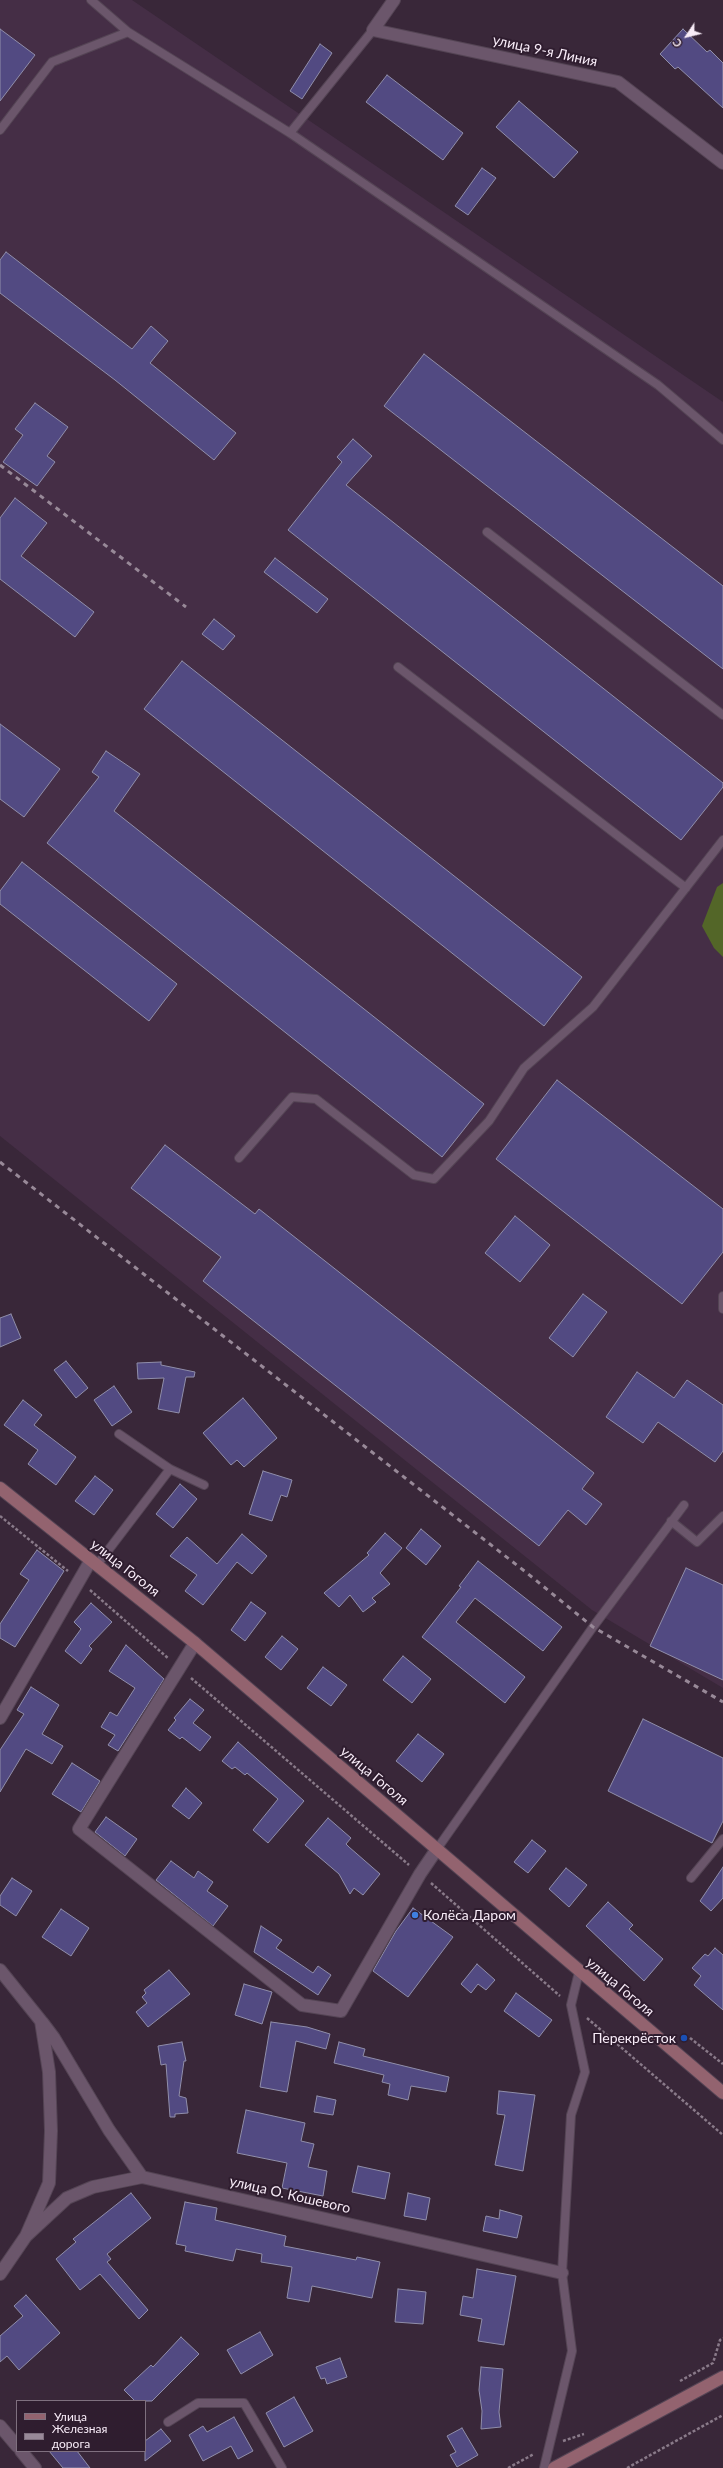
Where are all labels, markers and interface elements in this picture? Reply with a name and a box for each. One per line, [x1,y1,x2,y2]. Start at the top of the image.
north arrow [667,16,707,56]
street label: улица 9-я Линия [491,32,599,70]
text: С [669,36,684,50]
street label: улица Гоголя [87,1536,163,1600]
street label: улица Гоголя [337,1743,411,1809]
place label: Колёса Даром [423,1907,516,1923]
marker: Колёса Даром [410,1910,420,1920]
street label: улица Гоголя [583,1954,657,2020]
place label: Перекрёсток [592,2030,676,2046]
marker: Перекрёсток [679,2033,689,2043]
street label: улица О. Кошевого [228,2173,352,2217]
legend [16,2400,146,2452]
text: Улица [54,2409,87,2424]
text: Железная дорога [52,2421,107,2451]

